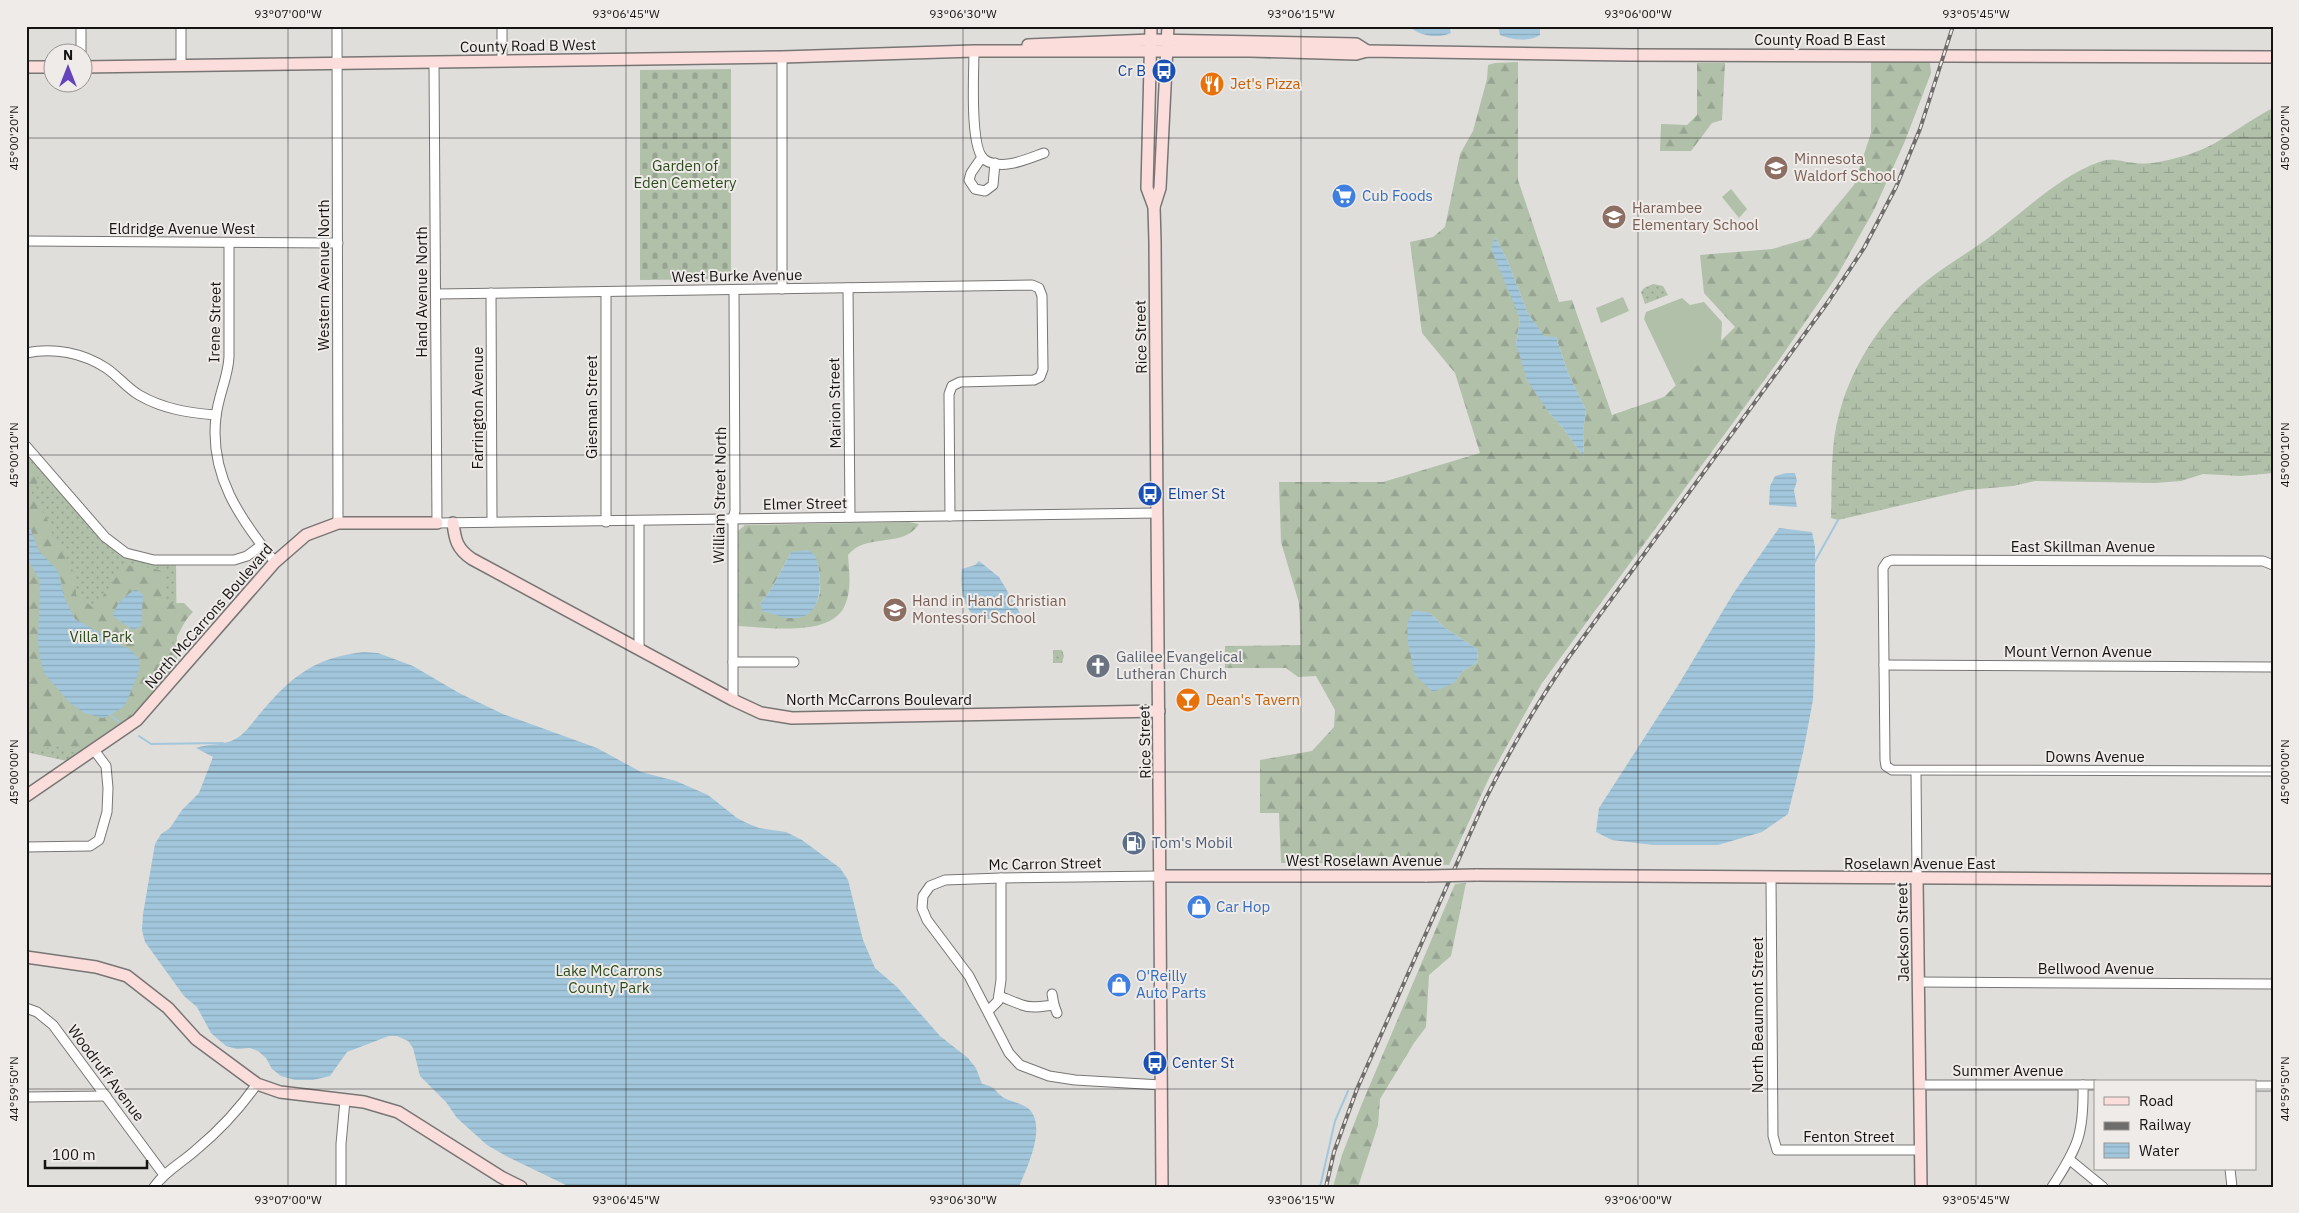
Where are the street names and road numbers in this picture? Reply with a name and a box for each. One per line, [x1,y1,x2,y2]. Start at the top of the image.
street label: County Road B East [1754,30,1886,49]
street label: County Road B West [460,35,596,56]
street label: Western Avenue North [314,199,333,351]
street label: Eldridge Avenue West [109,219,255,238]
street label: Hand Avenue North [412,226,431,358]
street label: West Burke Avenue [671,265,803,286]
street label: Irene Street [204,281,225,363]
street label: Rice Street [1130,300,1151,374]
street label: Farrington Avenue [468,347,487,469]
street label: Giesman Street [582,355,601,459]
street label: Marion Street [824,357,845,449]
street label: William Street North [709,427,730,563]
street label: Elmer Street [763,493,847,514]
street label: East Skillman Avenue [2011,537,2155,556]
street label: North McCarrons Boulevard [140,539,277,692]
street label: Mount Vernon Avenue [2004,642,2152,661]
street label: North McCarrons Boulevard [786,690,972,709]
street label: Rice Street [1134,705,1155,779]
street label: Downs Avenue [2045,747,2145,766]
street label: West Roselawn Avenue [1286,851,1442,870]
street label: Mc Carron Street [988,853,1102,874]
street label: Roselawn Avenue East [1844,854,1996,873]
street label: Jackson Street [1892,882,1913,982]
street label: North Beaumont Street [1748,937,1767,1093]
street label: Bellwood Avenue [2038,959,2154,978]
street label: Woodruff Avenue [64,1021,149,1125]
street label: Summer Avenue [1953,1061,2063,1080]
street label: Fenton Street [1803,1127,1895,1146]

